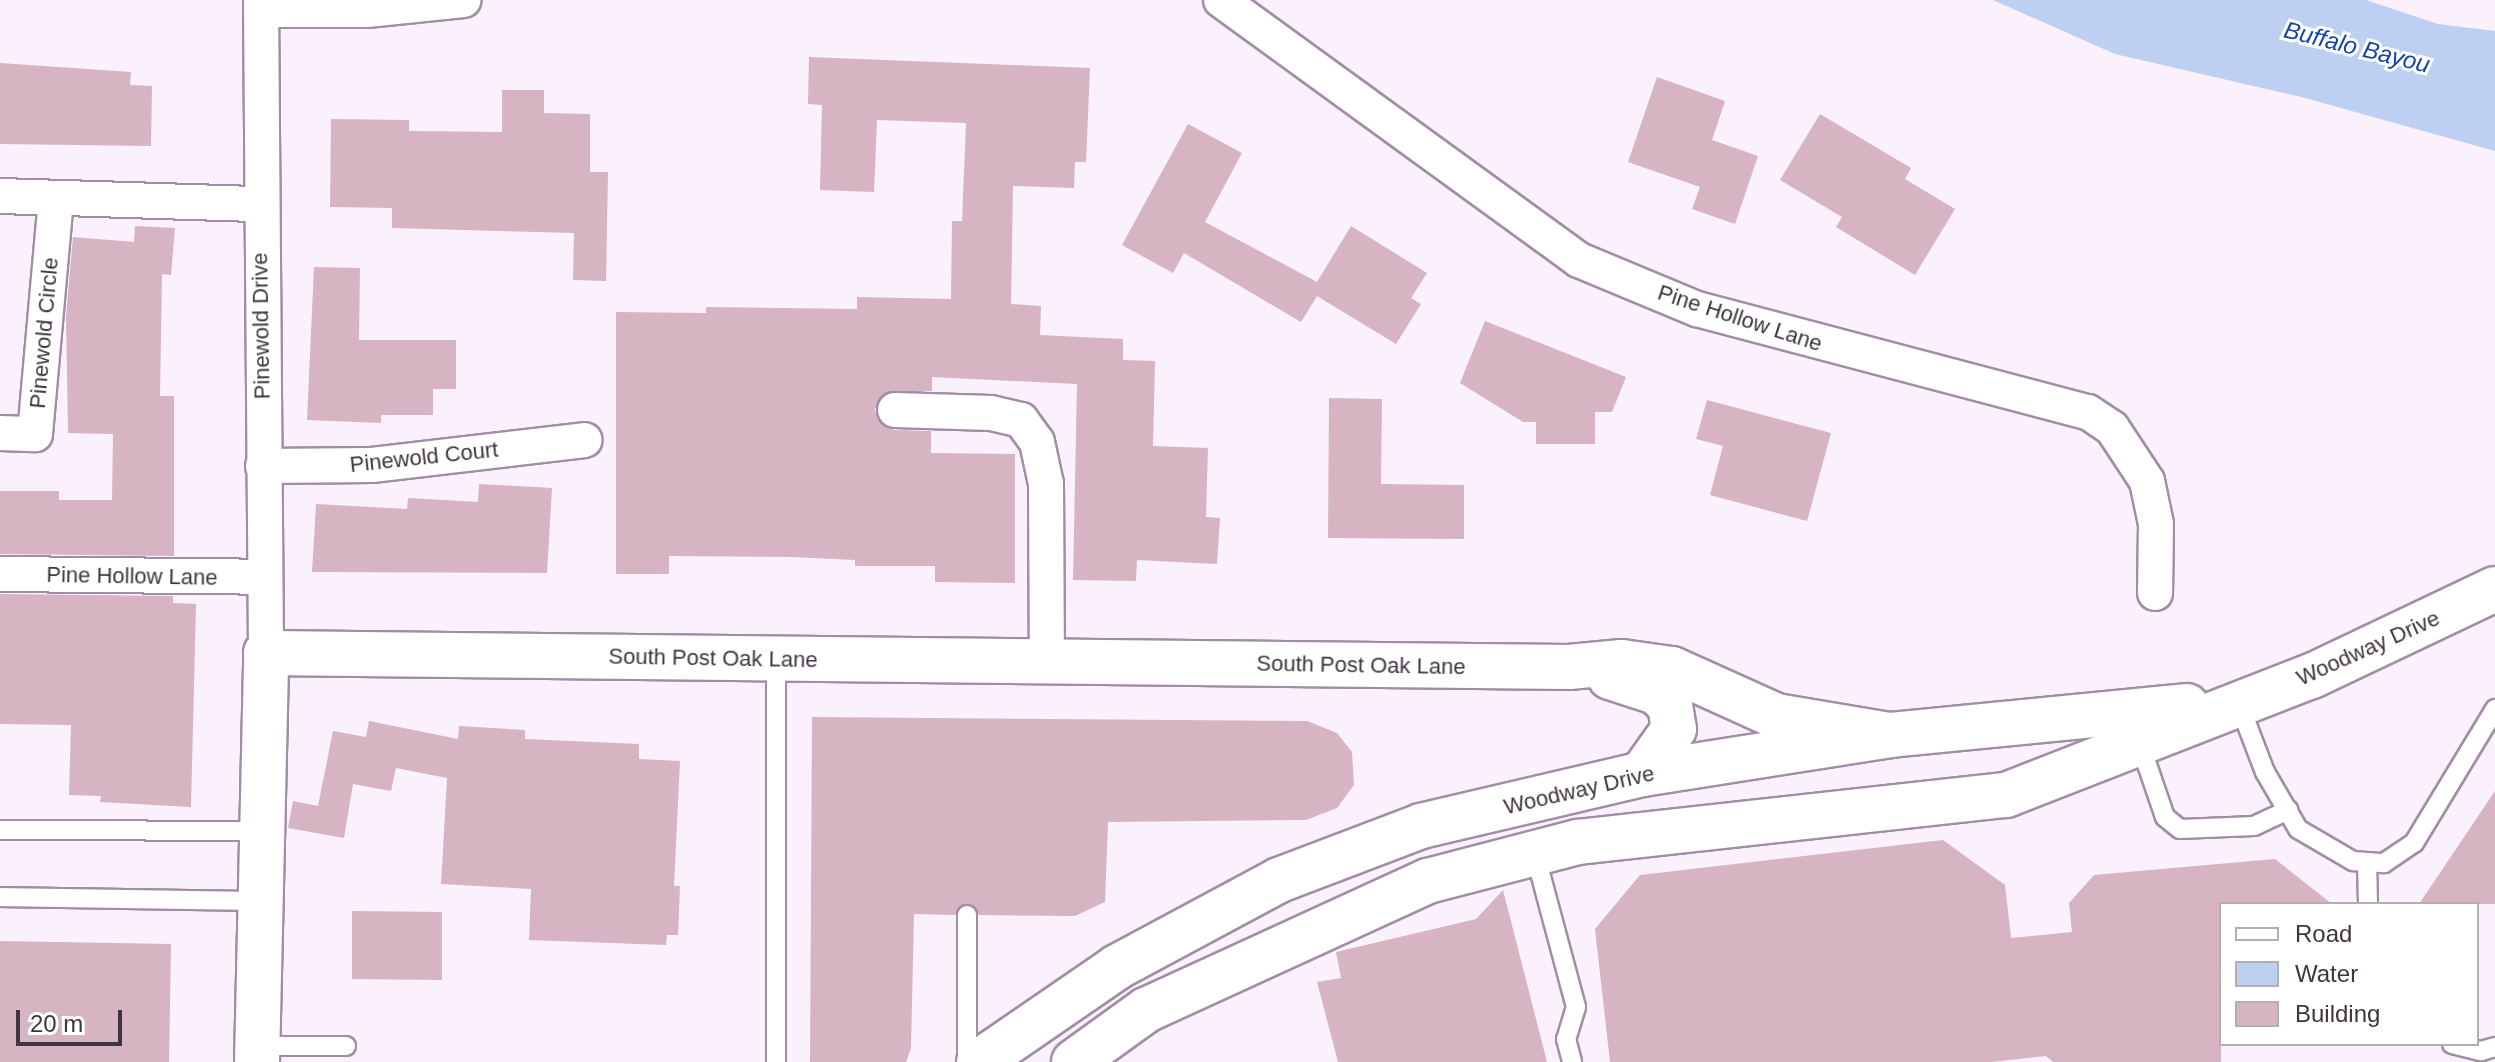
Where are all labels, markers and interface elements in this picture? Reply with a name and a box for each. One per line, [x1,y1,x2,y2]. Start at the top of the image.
water label: Buffalo Bayou [2281,15,2433,79]
street label: Pinewold Drive [247,252,275,400]
street label: Pinewold Circle [24,256,64,410]
street label: Pine Hollow Lane [1655,279,1825,357]
street label: Pinewold Court [348,436,500,478]
street label: Pine Hollow Lane [46,561,218,591]
street label: Woodway Drive [2292,605,2444,691]
street label: South Post Oak Lane [608,643,818,673]
street label: South Post Oak Lane [1256,650,1466,680]
street label: Woodway Drive [1501,760,1657,820]
legend [2219,902,2479,1046]
text: Road [2295,920,2352,947]
text: Water [2295,960,2358,987]
scale bar [20,994,126,1044]
text: Building [2295,1000,2380,1027]
text: 20 m [30,1010,83,1037]

